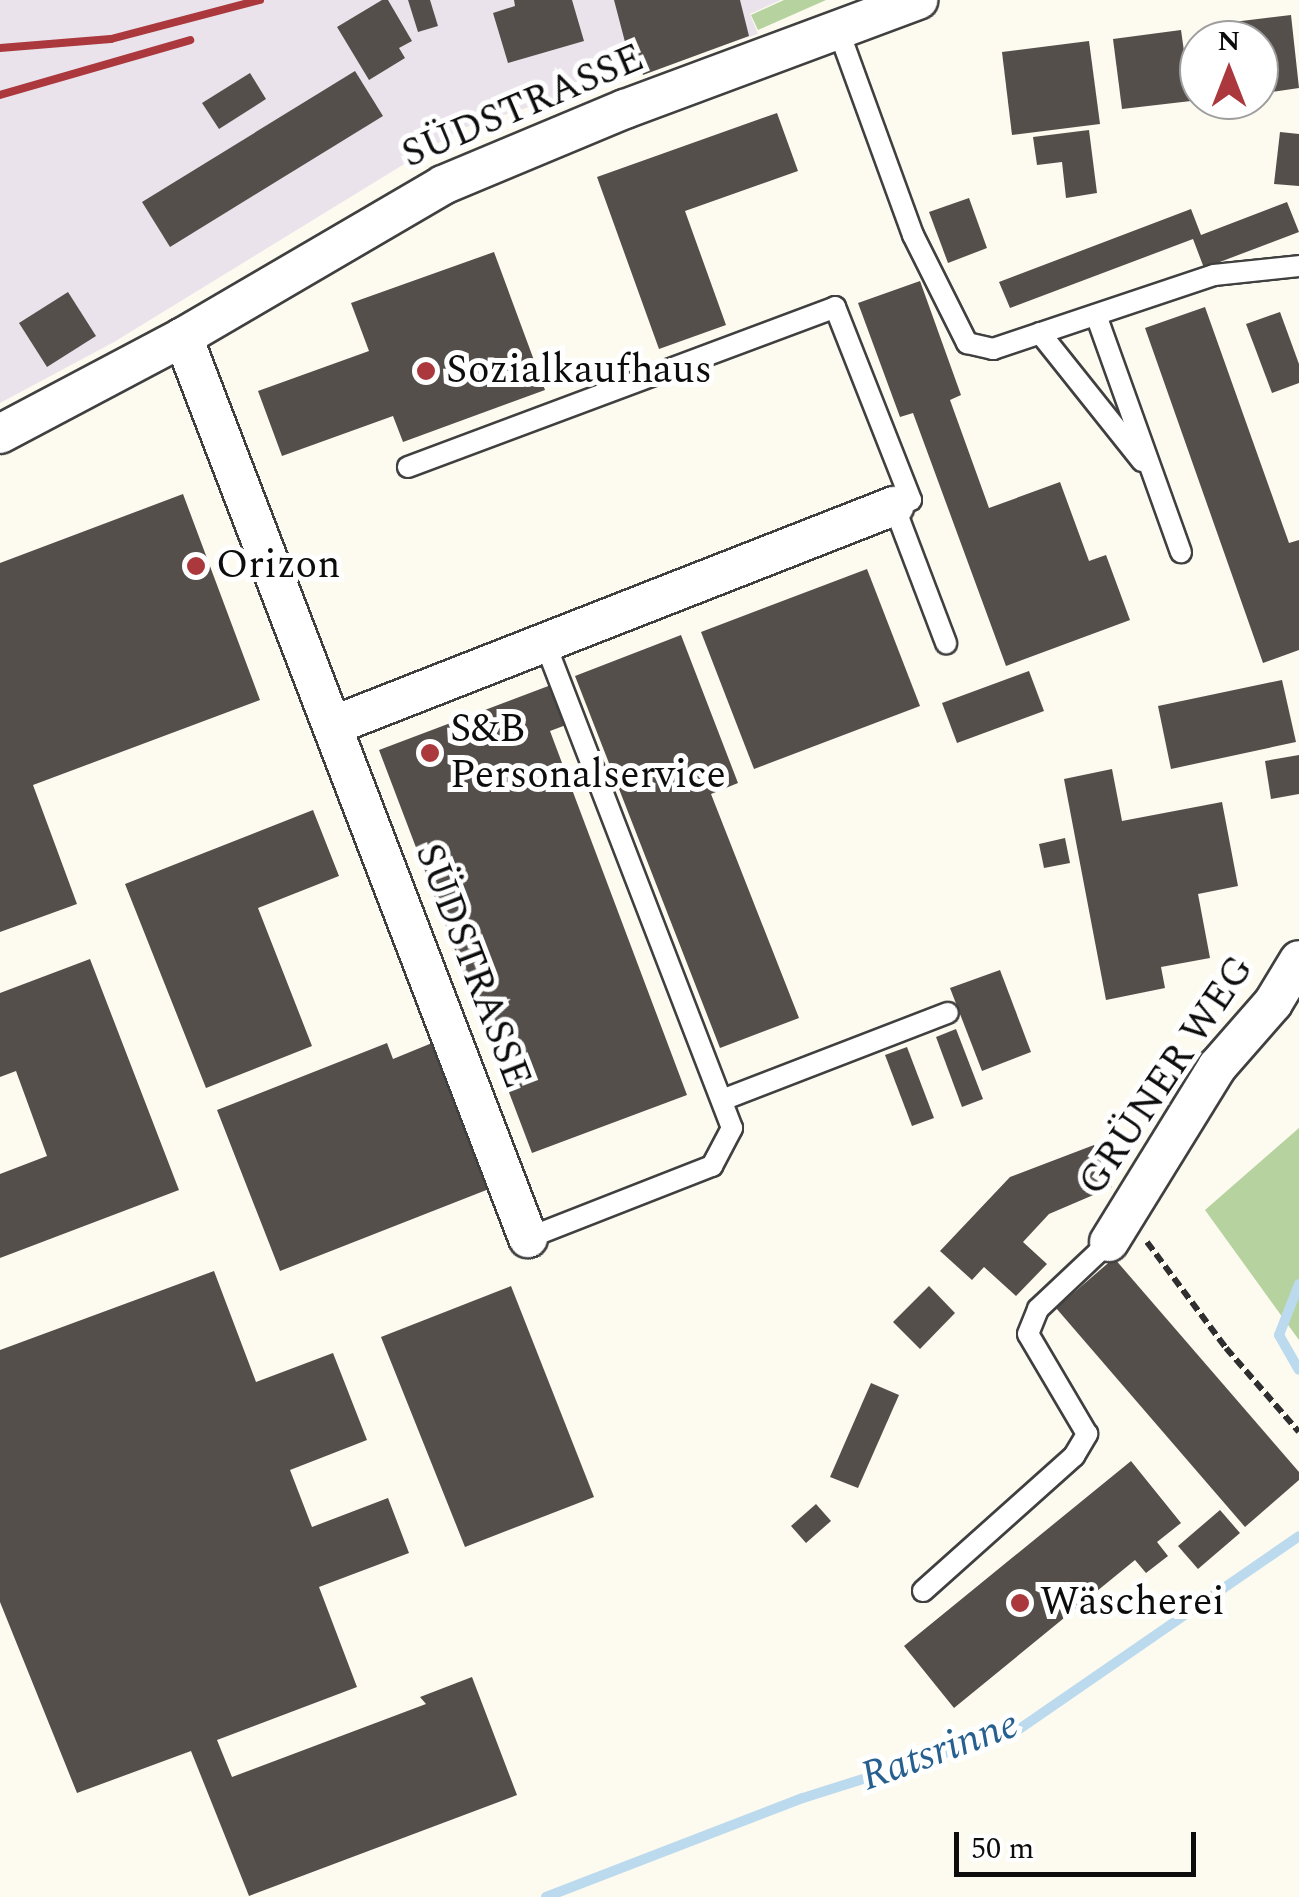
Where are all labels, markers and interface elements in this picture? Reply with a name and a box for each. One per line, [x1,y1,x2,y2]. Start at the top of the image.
north arrow [1179,20,1279,120]
text: N [1218,20,1240,63]
street label: SÜDSTRASSE [395,35,651,179]
place label: Sozialkaufhaus [446,347,712,395]
marker: Sozialkaufhaus [415,360,437,382]
place label: Orizon [216,542,340,590]
marker: Orizon [185,555,207,577]
place label: S&B Personalservice [450,706,726,800]
marker: S&B Personalservice [419,742,441,764]
street label: SÜDSTRASSE [403,837,541,1095]
street label: GRÜNER WEG [1069,947,1265,1205]
place label: Wäscherei [1040,1579,1225,1627]
marker: Wäscherei [1009,1592,1031,1614]
water label: Ratsrinne [854,1699,1026,1803]
scale bar [959,1812,1202,1874]
text: 50 m [971,1826,1034,1872]

